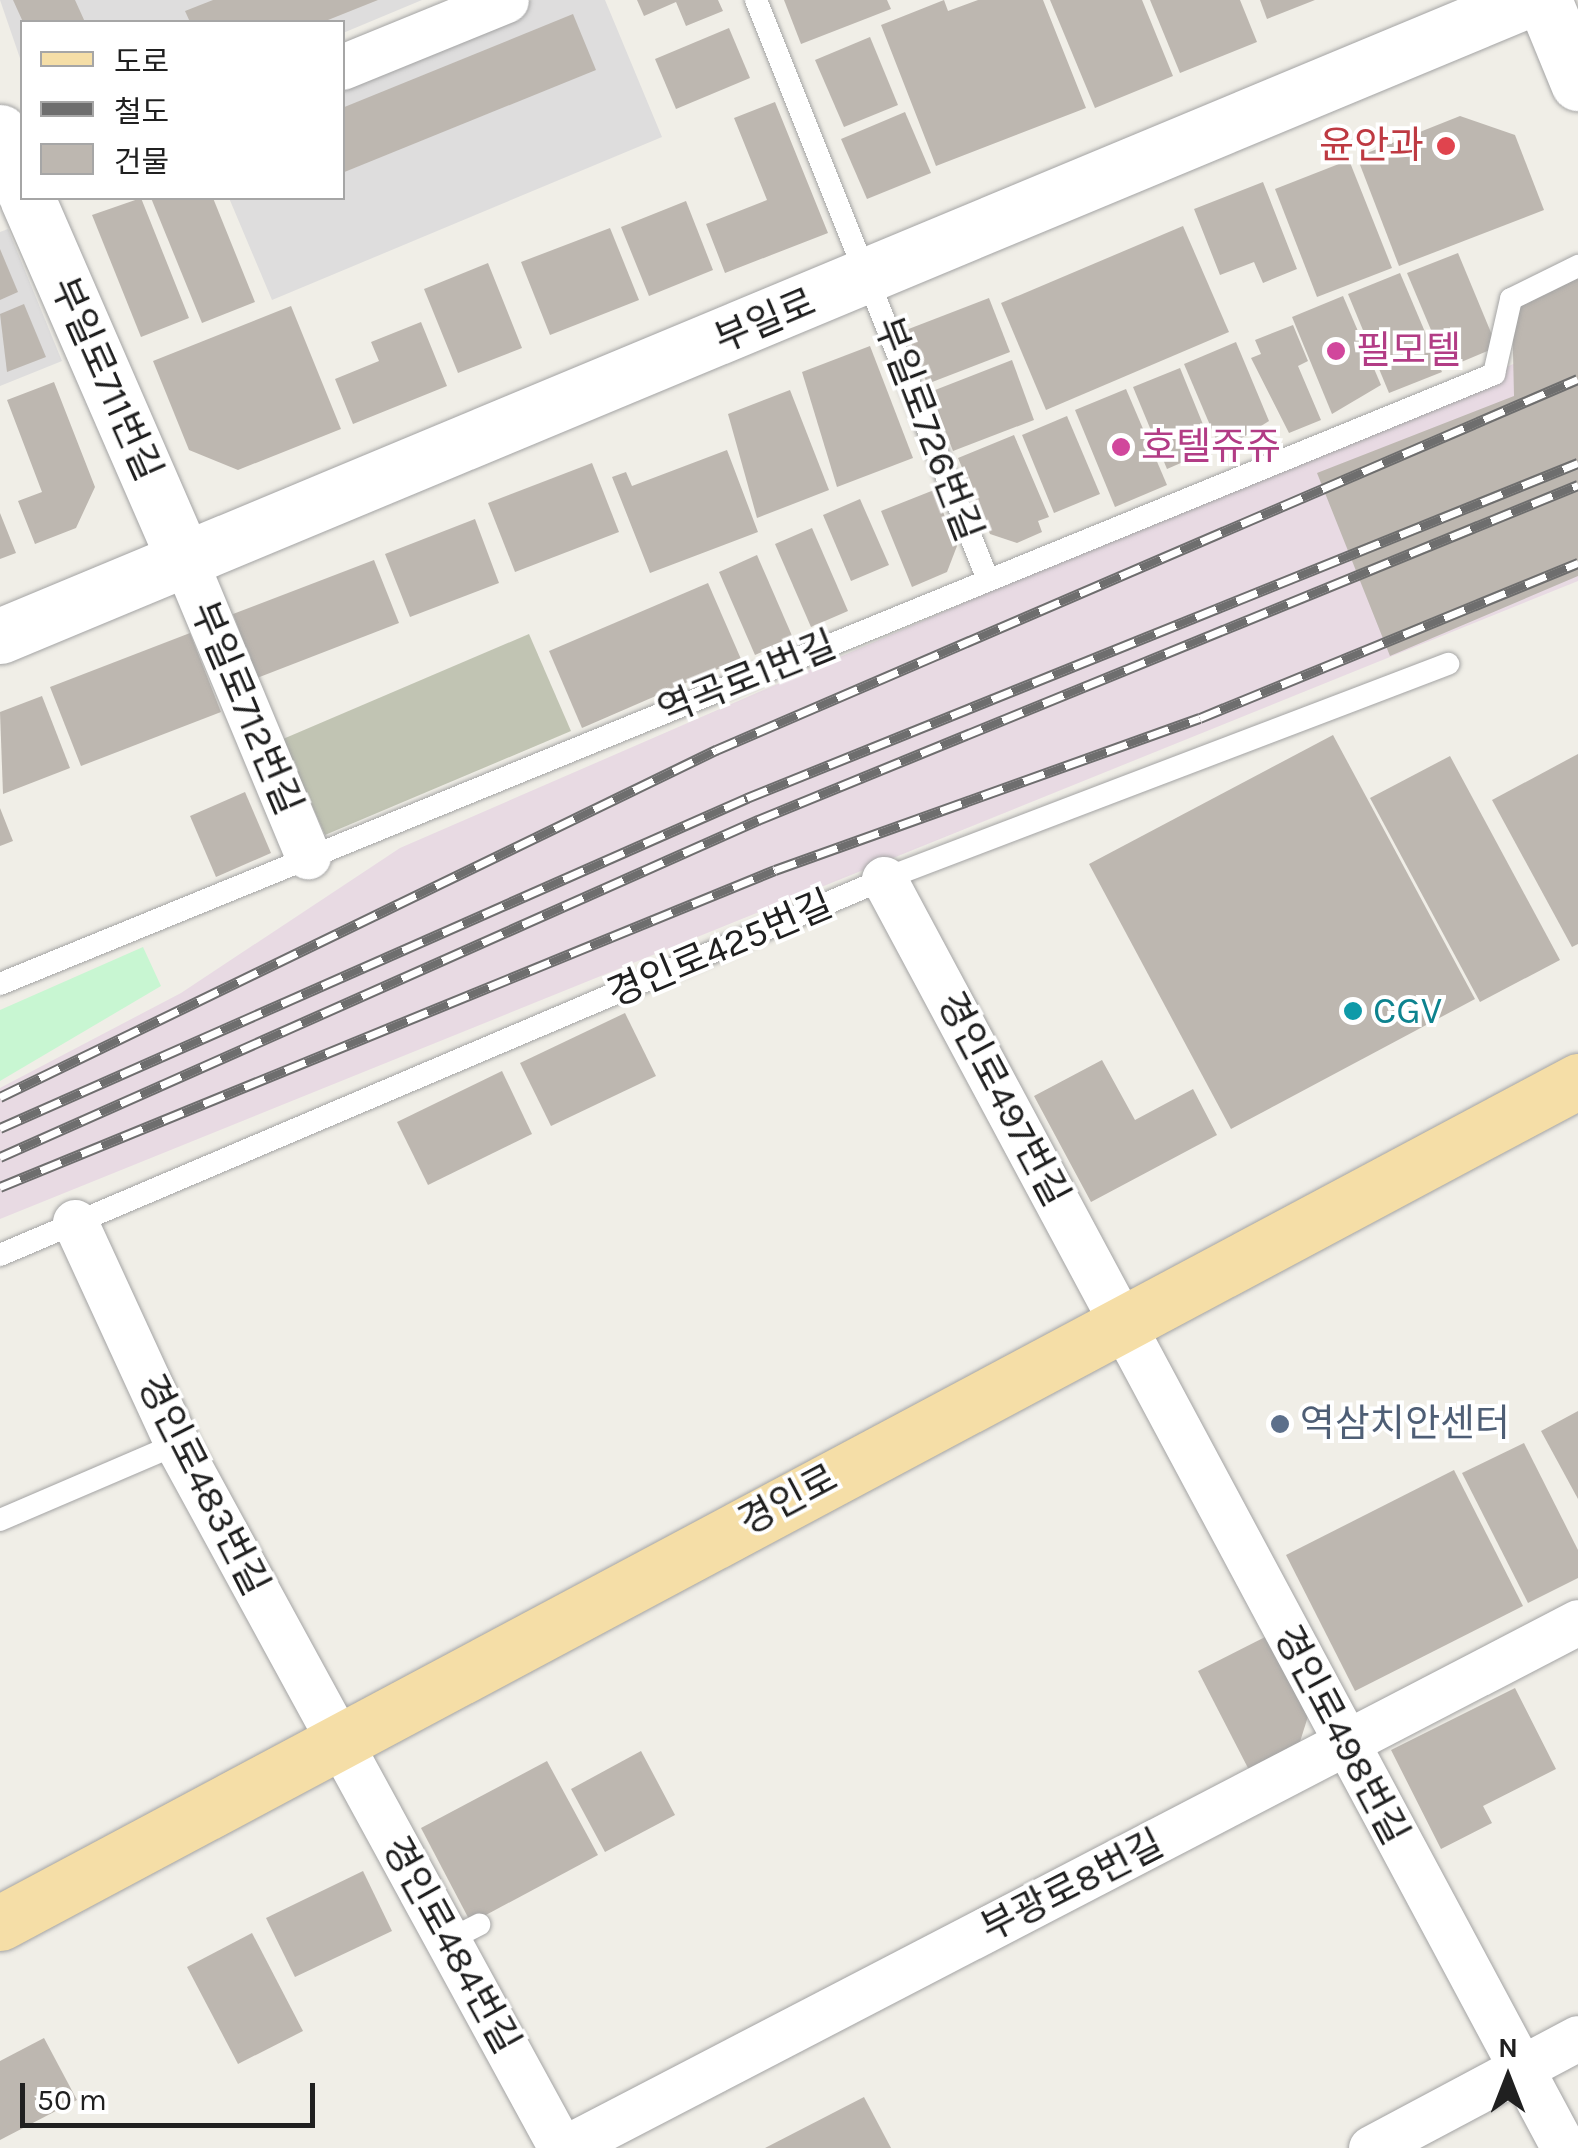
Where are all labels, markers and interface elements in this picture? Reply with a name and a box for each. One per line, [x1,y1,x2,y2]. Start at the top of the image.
legend [20,20,345,200]
text: 도로 [114,44,169,80]
text: 철도 [114,94,169,130]
place label: 윤안과 [1319,123,1424,169]
marker: 윤안과 [1433,133,1459,159]
text: 건물 [114,144,169,180]
street label: 부일로711번길 [41,270,171,488]
street label: 부일로 [708,280,822,362]
street label: 부일로726번길 [864,310,992,548]
place label: 필모텔 [1356,328,1461,374]
marker: 필모텔 [1325,340,1347,362]
place label: 호텔쥬쥬 [1141,424,1281,470]
marker: 호텔쥬쥬 [1110,436,1132,458]
street label: 부일로712번길 [181,595,311,821]
street label: 역곡로1번길 [652,622,842,734]
street label: 경인로425번길 [601,881,839,1017]
street label: 경인로497번길 [927,984,1079,1214]
place label: CGV [1373,988,1442,1034]
marker: CGV [1342,1000,1364,1022]
street label: 경인로483번길 [128,1367,278,1603]
place label: 역삼치안센터 [1300,1401,1510,1447]
marker: 역삼치안센터 [1269,1413,1291,1435]
street label: 경인로 [731,1455,845,1545]
street label: 경인로498번길 [1264,1618,1418,1852]
street label: 부광로8번길 [973,1821,1171,1951]
street label: 경인로484번길 [373,1829,529,2061]
north arrow [1458,2028,1558,2128]
text: N [1498,2031,1518,2064]
scale bar [25,2063,320,2125]
text: 50 m [37,2082,107,2118]

